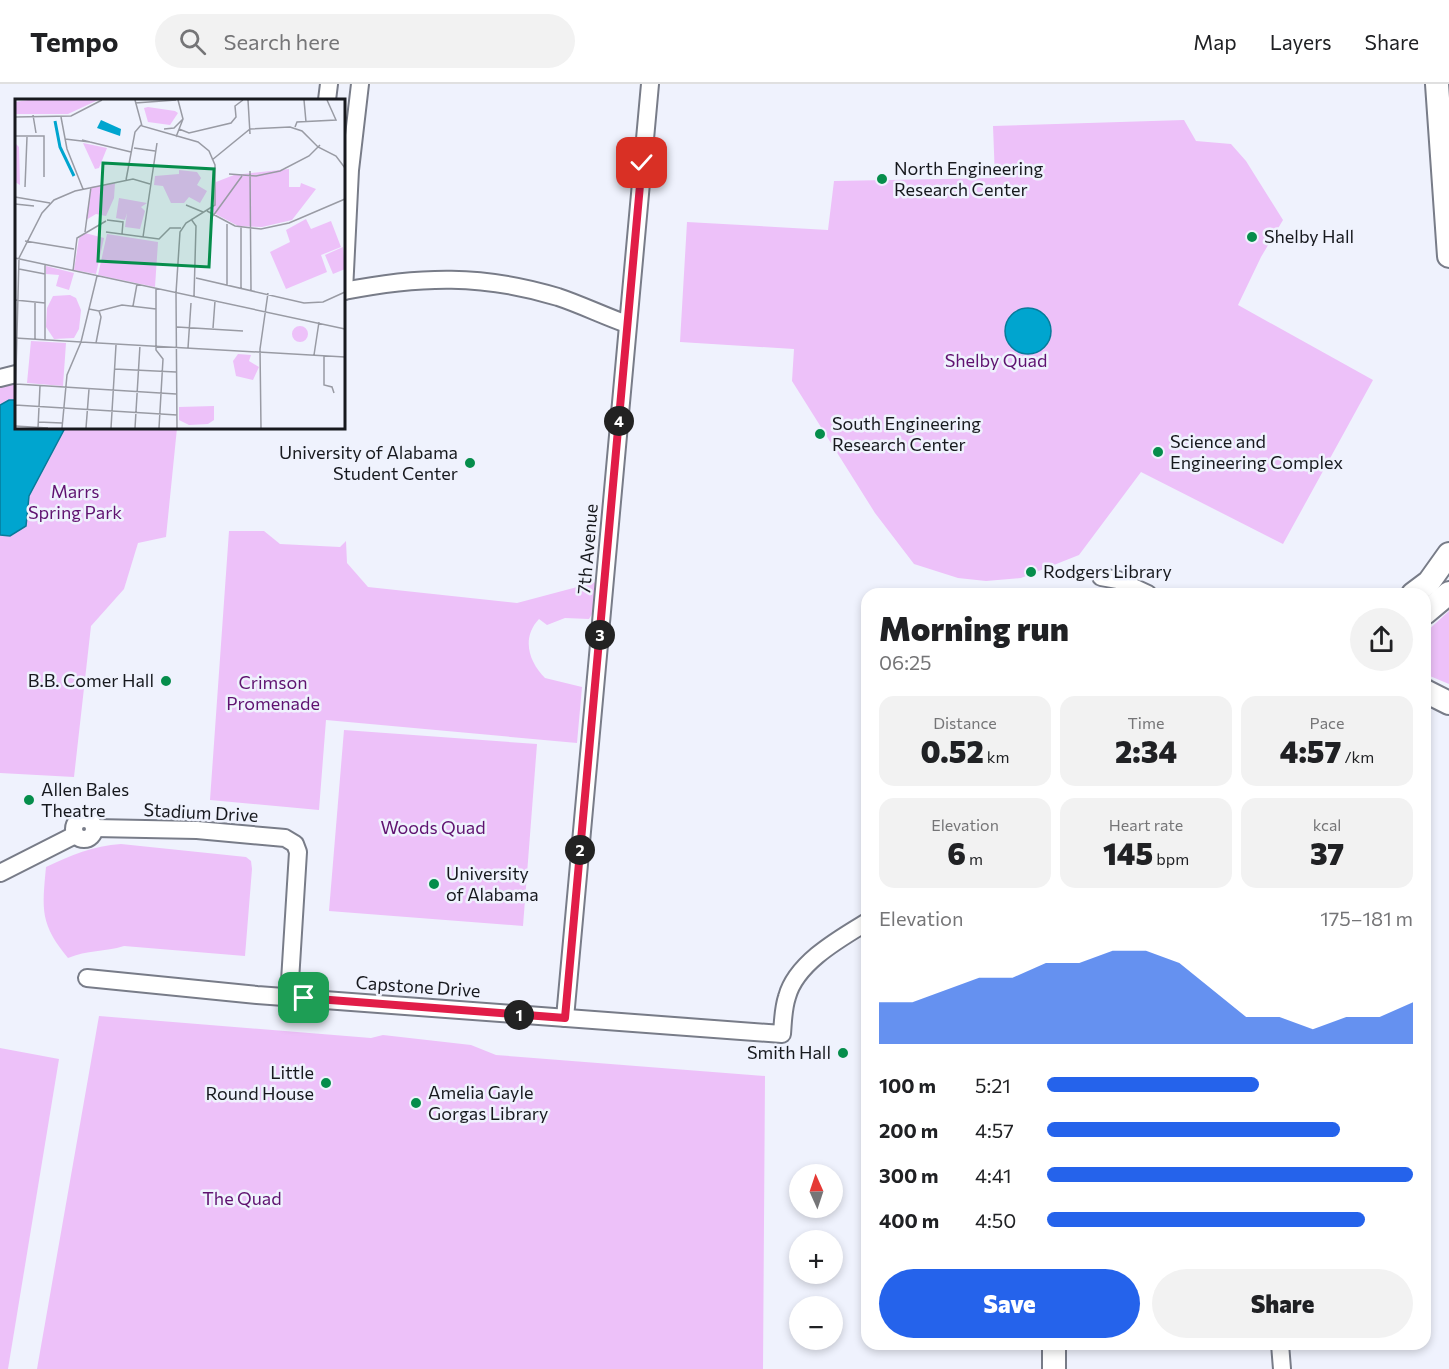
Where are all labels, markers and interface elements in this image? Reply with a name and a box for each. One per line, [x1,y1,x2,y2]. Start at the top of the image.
search box [155,14,575,68]
text: Tempo [30,24,119,58]
icon: search [176,25,209,58]
text: Search here [224,28,340,55]
text: Map [1193,29,1237,54]
text: Layers [1270,29,1332,54]
text: Share [1365,29,1419,54]
inset map [15,99,345,429]
pin [616,137,667,188]
icon: check [625,146,658,179]
place label: North Engineering Research Center [894,157,1043,200]
marker: North Engineering Research Center [875,172,889,186]
place label: Shelby Hall [1264,225,1354,247]
marker: Shelby Hall [1245,230,1259,244]
park label: Shelby Quad [945,349,1047,371]
pin: 4 [604,406,634,436]
text: 4 [614,411,624,430]
place label: South Engineering Research Center [832,412,981,455]
marker: South Engineering Research Center [813,427,827,441]
place label: Science and Engineering Complex [1170,430,1344,473]
place label: University of Alabama Student Center [279,441,458,484]
marker: Science and Engineering Complex [1151,445,1165,459]
marker: University of Alabama Student Center [463,456,477,470]
park label: Marrs Spring Park [28,480,122,523]
street label: 7th Avenue [572,503,602,595]
place label: Rodgers Library [1043,560,1172,582]
marker: Rodgers Library [1024,565,1038,579]
text: Morning run [879,607,1069,648]
button: share [1350,608,1413,671]
pin: 3 [585,620,615,650]
text: 3 [595,625,605,644]
text: 06:25 [879,650,932,674]
place label: B.B. Comer Hall [28,669,154,691]
park label: Crimson Promenade [226,671,320,714]
marker: B.B. Comer Hall [159,674,173,688]
text: Distance [933,713,997,732]
text: Time [1128,713,1164,732]
text: Pace [1310,713,1344,732]
text: 0.52 [921,732,984,769]
text: 2:34 [1115,732,1177,769]
text: 4:57 [1280,732,1341,769]
text: km [984,747,1009,766]
text: /km [1341,747,1374,766]
place label: Allen Bales Theatre [41,778,129,821]
marker: Allen Bales Theatre [22,793,36,807]
street label: Stadium Drive [143,798,259,826]
text: Elevation [931,815,999,834]
text: Heart rate [1109,815,1183,834]
text: kcal [1313,815,1341,834]
park label: Woods Quad [380,816,486,838]
text: 6 [947,834,966,871]
text: 145 [1103,834,1153,871]
text: 37 [1310,834,1344,871]
pin: 2 [565,835,595,865]
text: 2 [575,840,585,859]
text: m [966,849,983,868]
text: bpm [1153,849,1189,868]
place label: University of Alabama [446,862,539,905]
marker: University of Alabama [427,877,441,891]
text: Elevation [879,906,964,930]
text: 175–181 m [1320,906,1413,930]
street label: Capstone Drive [355,971,481,1001]
pin [278,972,329,1023]
icon: arrive [287,981,320,1014]
pin: 1 [504,1000,534,1030]
text: 1 [515,1005,523,1024]
place label: Smith Hall [747,1041,831,1063]
marker: Smith Hall [836,1046,850,1060]
place label: Little Round House [206,1061,314,1104]
text: 100 m [879,1073,936,1097]
text: 5:21 [975,1073,1011,1097]
marker: Little Round House [319,1076,333,1090]
place label: Amelia Gayle Gorgas Library [428,1081,548,1124]
marker: Amelia Gayle Gorgas Library [409,1096,423,1110]
text: 200 m [879,1118,938,1142]
text: 4:57 [975,1118,1014,1142]
text: 300 m [879,1163,939,1187]
text: 4:41 [975,1163,1012,1187]
north arrow [789,1164,843,1218]
map controls [789,1164,843,1350]
park label: The Quad [202,1187,282,1209]
text: 400 m [879,1208,939,1232]
text: 4:50 [975,1208,1016,1232]
button: + [789,1230,843,1284]
button: Save [879,1269,1140,1338]
button: Share [1152,1269,1413,1338]
button: − [789,1296,843,1350]

